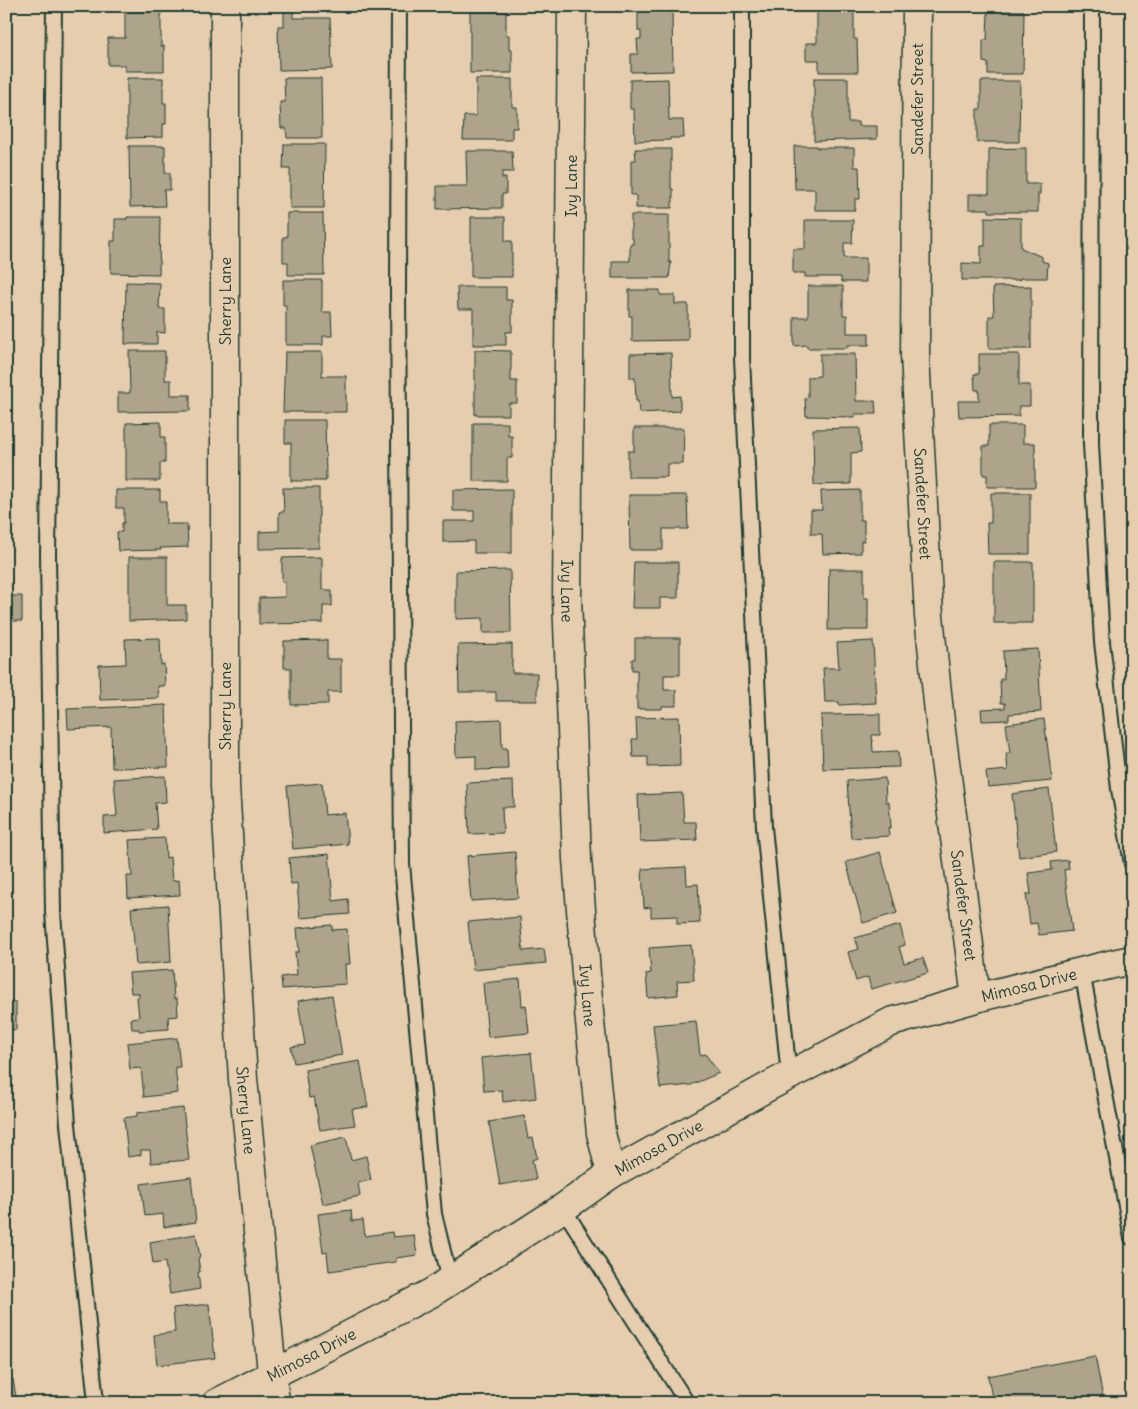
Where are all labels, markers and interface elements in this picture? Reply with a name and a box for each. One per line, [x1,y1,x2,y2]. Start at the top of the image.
street label: Sandefer Street [907,43,927,155]
street label: Ivy Lane [561,155,581,217]
street label: Sherry Lane [215,257,235,345]
street label: Sandefer Street [910,447,936,561]
street label: Ivy Lane [557,560,578,623]
street label: Sherry Lane [215,662,235,750]
street label: Sandefer Street [947,849,981,963]
street label: Ivy Lane [575,963,600,1028]
street label: Mimosa Drive [979,963,1079,1006]
street label: Sherry Lane [232,1066,260,1155]
street label: Mimosa Drive [611,1115,706,1180]
street label: Mimosa Drive [263,1323,359,1386]

